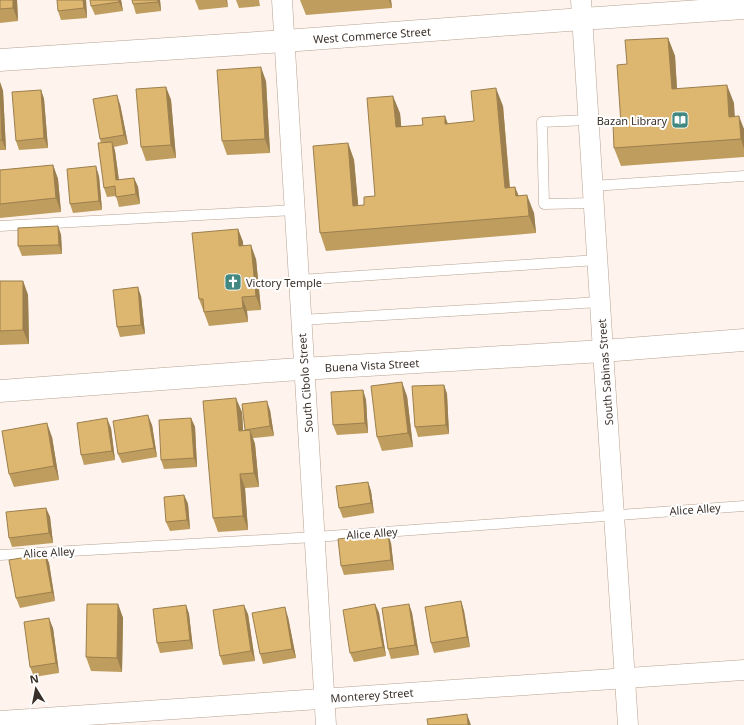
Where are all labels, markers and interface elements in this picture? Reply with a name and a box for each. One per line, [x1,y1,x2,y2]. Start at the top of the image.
street label: West Commerce Street [313,23,431,47]
library icon: Bazan Library [670,110,690,130]
place label: Bazan Library [597,113,667,128]
church icon: Victory Temple [223,272,243,292]
place label: Victory Temple [246,275,322,290]
street label: South Sabinas Street [594,318,616,426]
street label: South Cibolo Street [294,333,316,433]
street label: Buena Vista Street [324,355,420,375]
street label: Alice Alley [669,500,722,518]
street label: Alice Alley [346,524,399,542]
street label: Alice Alley [23,543,75,561]
north arrow [16,669,56,709]
text: N [28,670,40,687]
street label: Monterey Street [330,685,414,705]

